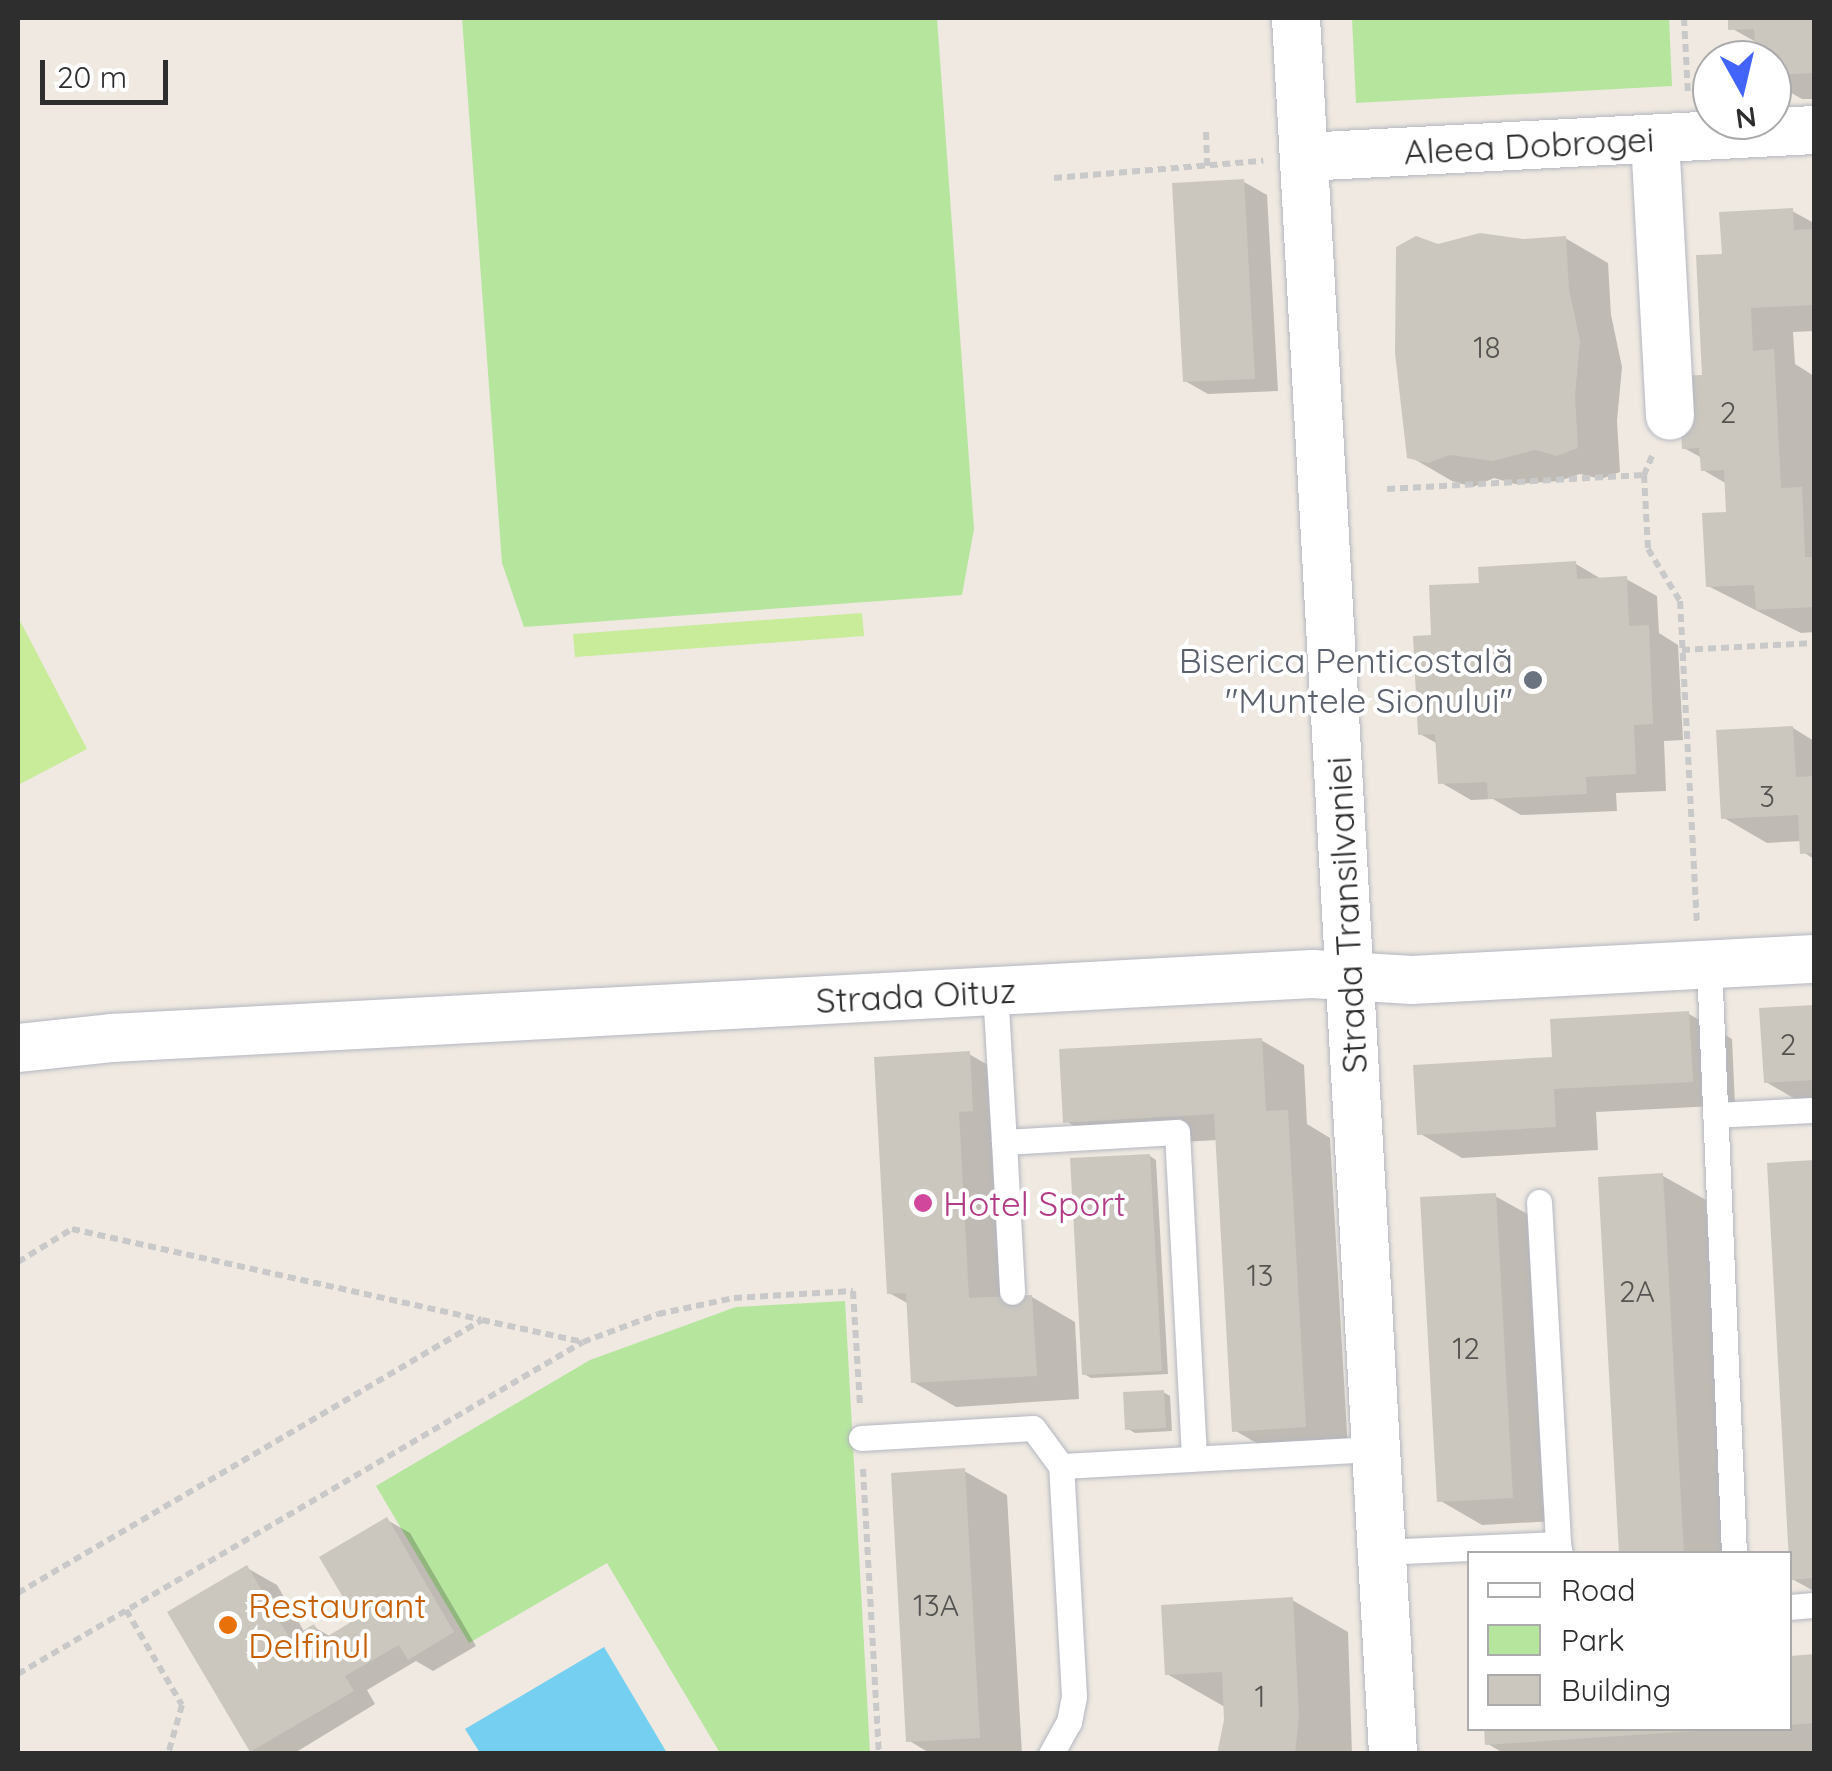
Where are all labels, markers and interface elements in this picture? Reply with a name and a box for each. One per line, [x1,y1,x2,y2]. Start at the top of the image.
scale bar [45,40,172,102]
north arrow [1692,40,1792,140]
text: 20 m [57,58,127,96]
text: N [1733,99,1759,137]
street label: Aleea Dobrogei [1403,117,1655,173]
house number: 18 [1473,329,1501,365]
house number: 2 [1720,394,1736,430]
place label: Biserica Penticostală "Muntele Sionului" [1179,639,1513,721]
marker: Biserica Penticostală "Muntele Sionului" [1522,669,1544,691]
street label: Strada Transilvaniei [1317,756,1375,1074]
house number: 3 [1759,778,1775,814]
street label: Strada Oituz [815,969,1017,1021]
house number: 2 [1780,1026,1796,1062]
place label: Hotel Sport [943,1182,1126,1224]
marker: Hotel Sport [912,1192,934,1214]
house number: 13 [1247,1257,1273,1293]
house number: 2A [1619,1273,1655,1309]
house number: 12 [1452,1330,1480,1366]
legend [1467,1551,1792,1731]
text: Road [1561,1571,1635,1609]
place label: Restaurant Delfinul [248,1584,426,1666]
house number: 13A [913,1587,959,1623]
marker: Restaurant Delfinul [217,1614,239,1636]
text: Park [1561,1621,1625,1659]
text: Building [1561,1671,1671,1709]
house number: 1 [1254,1678,1266,1714]

